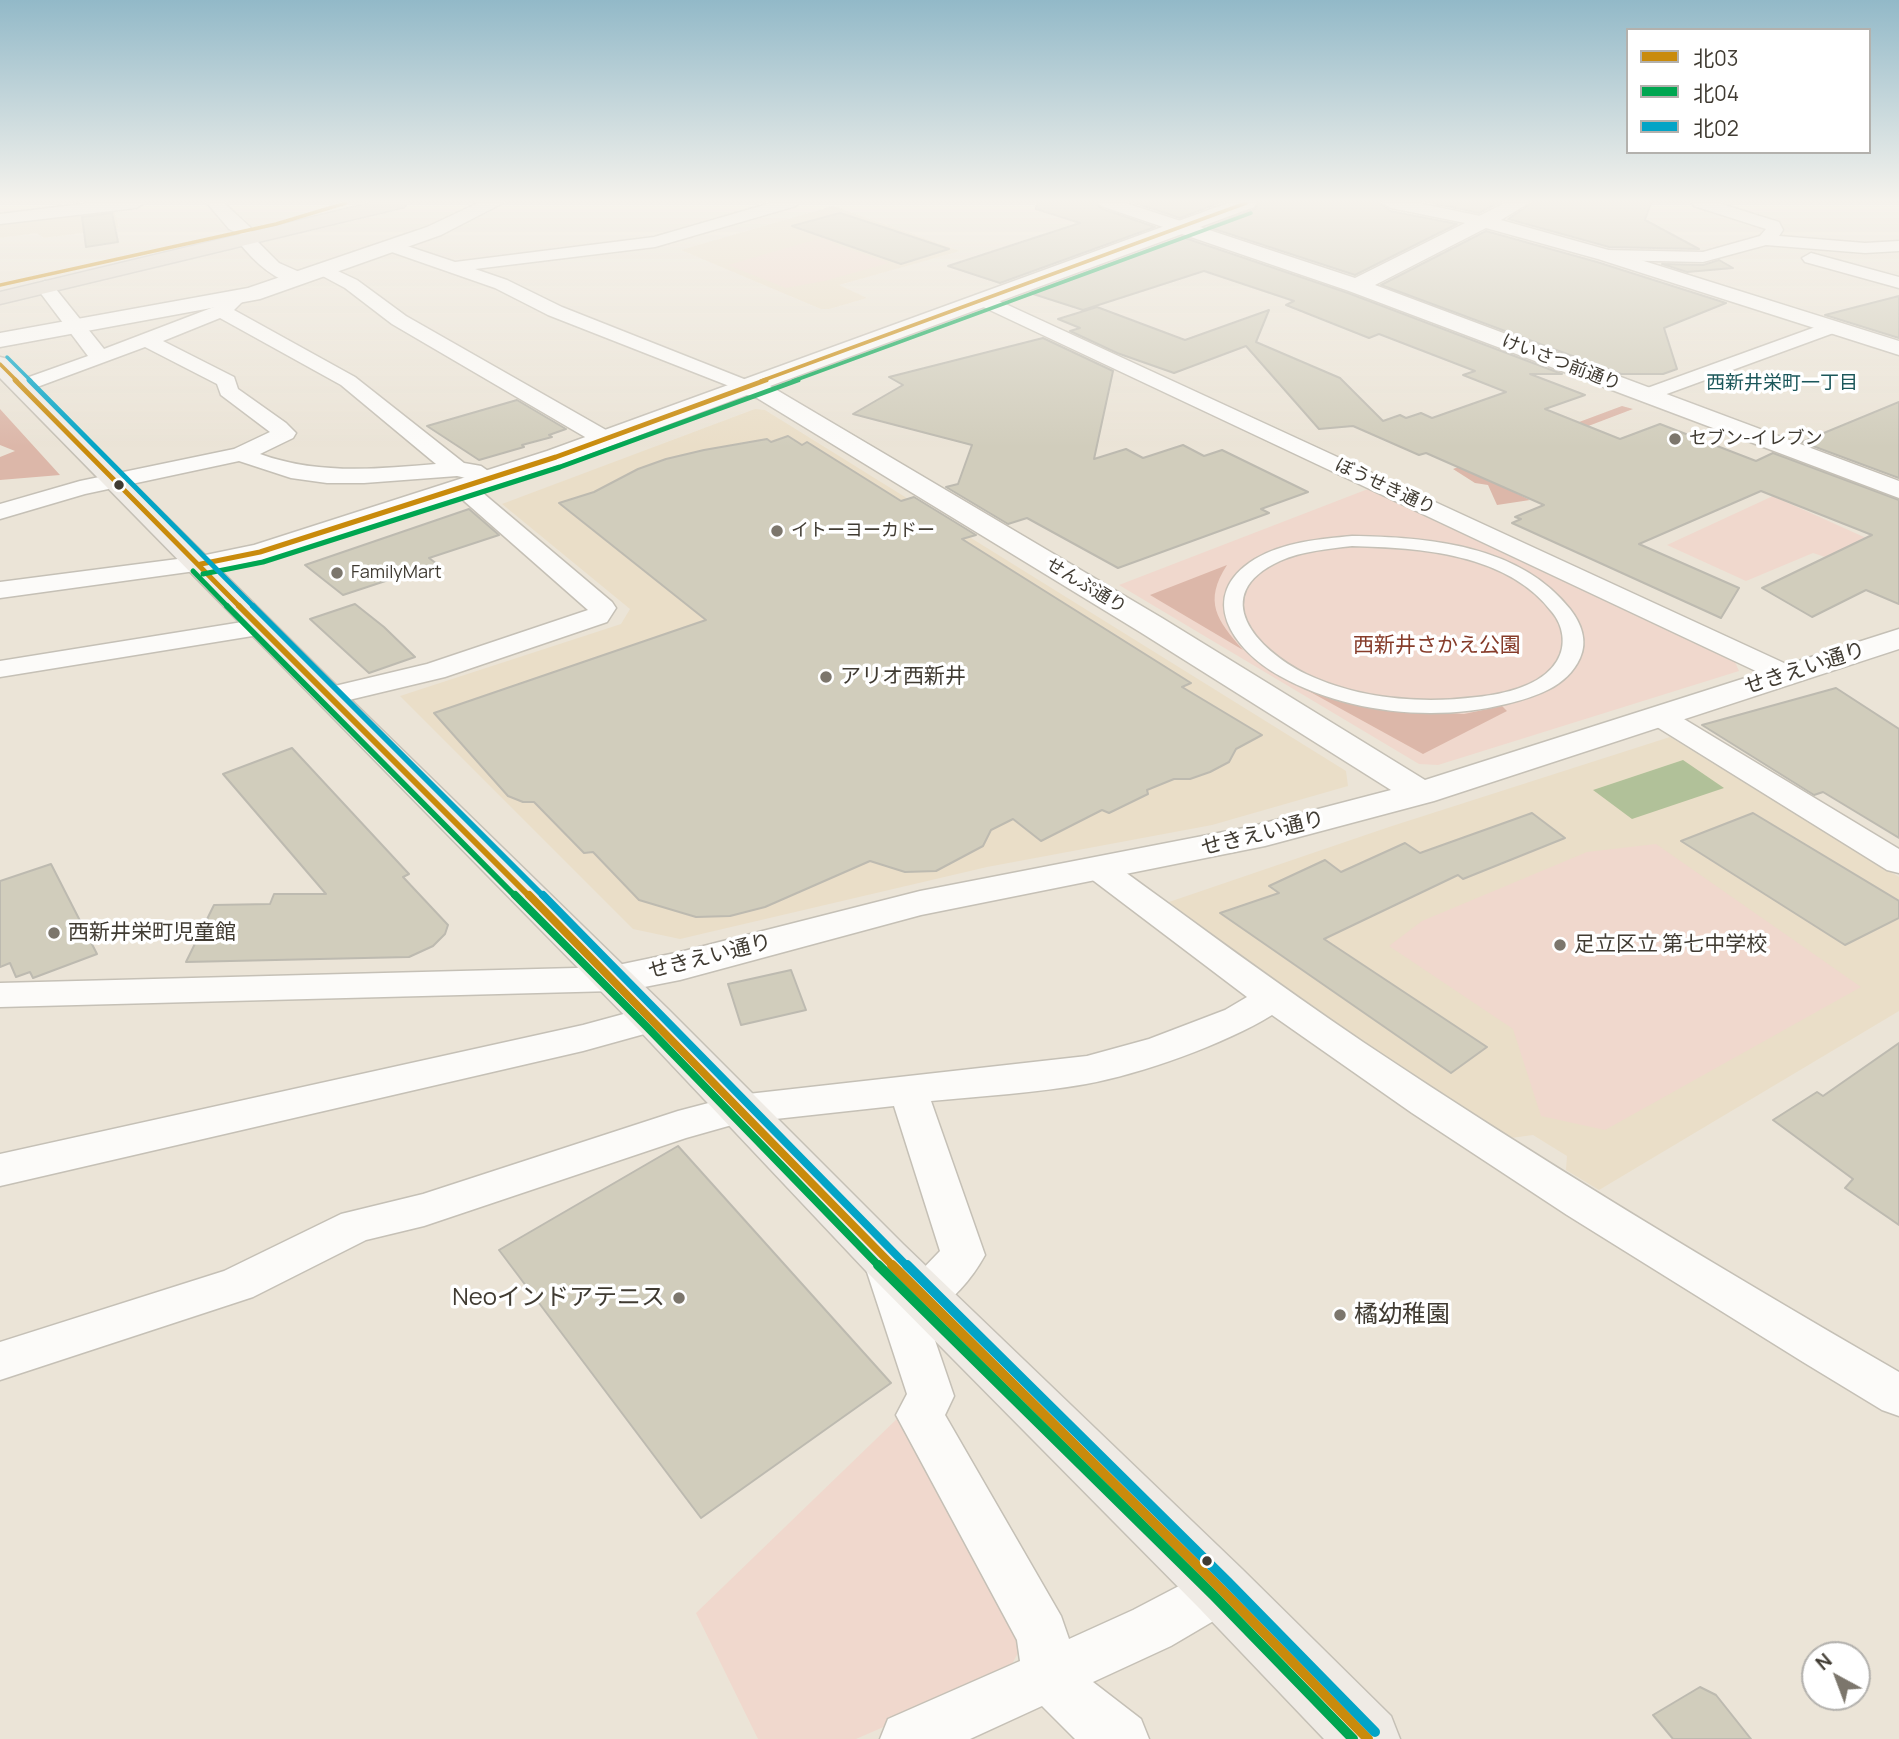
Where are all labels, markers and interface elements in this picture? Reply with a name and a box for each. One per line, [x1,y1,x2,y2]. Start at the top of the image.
legend [1626,28,1871,154]
text: 北03 [1693,44,1738,72]
text: 北04 [1693,79,1739,107]
text: 北02 [1693,114,1739,142]
street label: けいさつ前通り [1498,330,1624,396]
district label: 西新井栄町一丁目 [1706,373,1858,395]
place label: セブン-イレブン [1689,428,1823,450]
marker: セブン-イレブン [1667,431,1683,447]
street label: ぼうせき通り [1331,454,1439,520]
unlabelled marker [112,478,126,492]
place label: イトーヨーカドー [791,520,935,542]
marker: イトーヨーカドー [769,523,785,539]
street label: せんぷ通り [1042,554,1130,618]
place label: FamilyMart [351,562,442,584]
marker: FamilyMart [329,565,345,581]
park label: 西新井さかえ公園 [1353,633,1521,659]
street label: せきえい通り [1741,638,1869,700]
place label: アリオ西新井 [840,664,966,690]
marker: アリオ西新井 [818,669,834,685]
street label: せきえい通り [1199,807,1327,861]
place label: 西新井栄町児童館 [68,920,236,946]
marker: 西新井栄町児童館 [46,925,62,941]
street label: せきえい通り [646,930,774,984]
place label: 足立区立 第七中学校 [1574,932,1767,958]
marker: 足立区立 第七中学校 [1552,937,1568,953]
place label: Neoインドアテニス [452,1284,665,1312]
marker: Neoインドアテニス [671,1290,687,1306]
place label: 橘幼稚園 [1354,1301,1450,1329]
marker: 橘幼稚園 [1332,1307,1348,1323]
unlabelled marker [1200,1554,1214,1568]
north arrow [1801,1641,1871,1711]
text: N [1810,1647,1837,1676]

